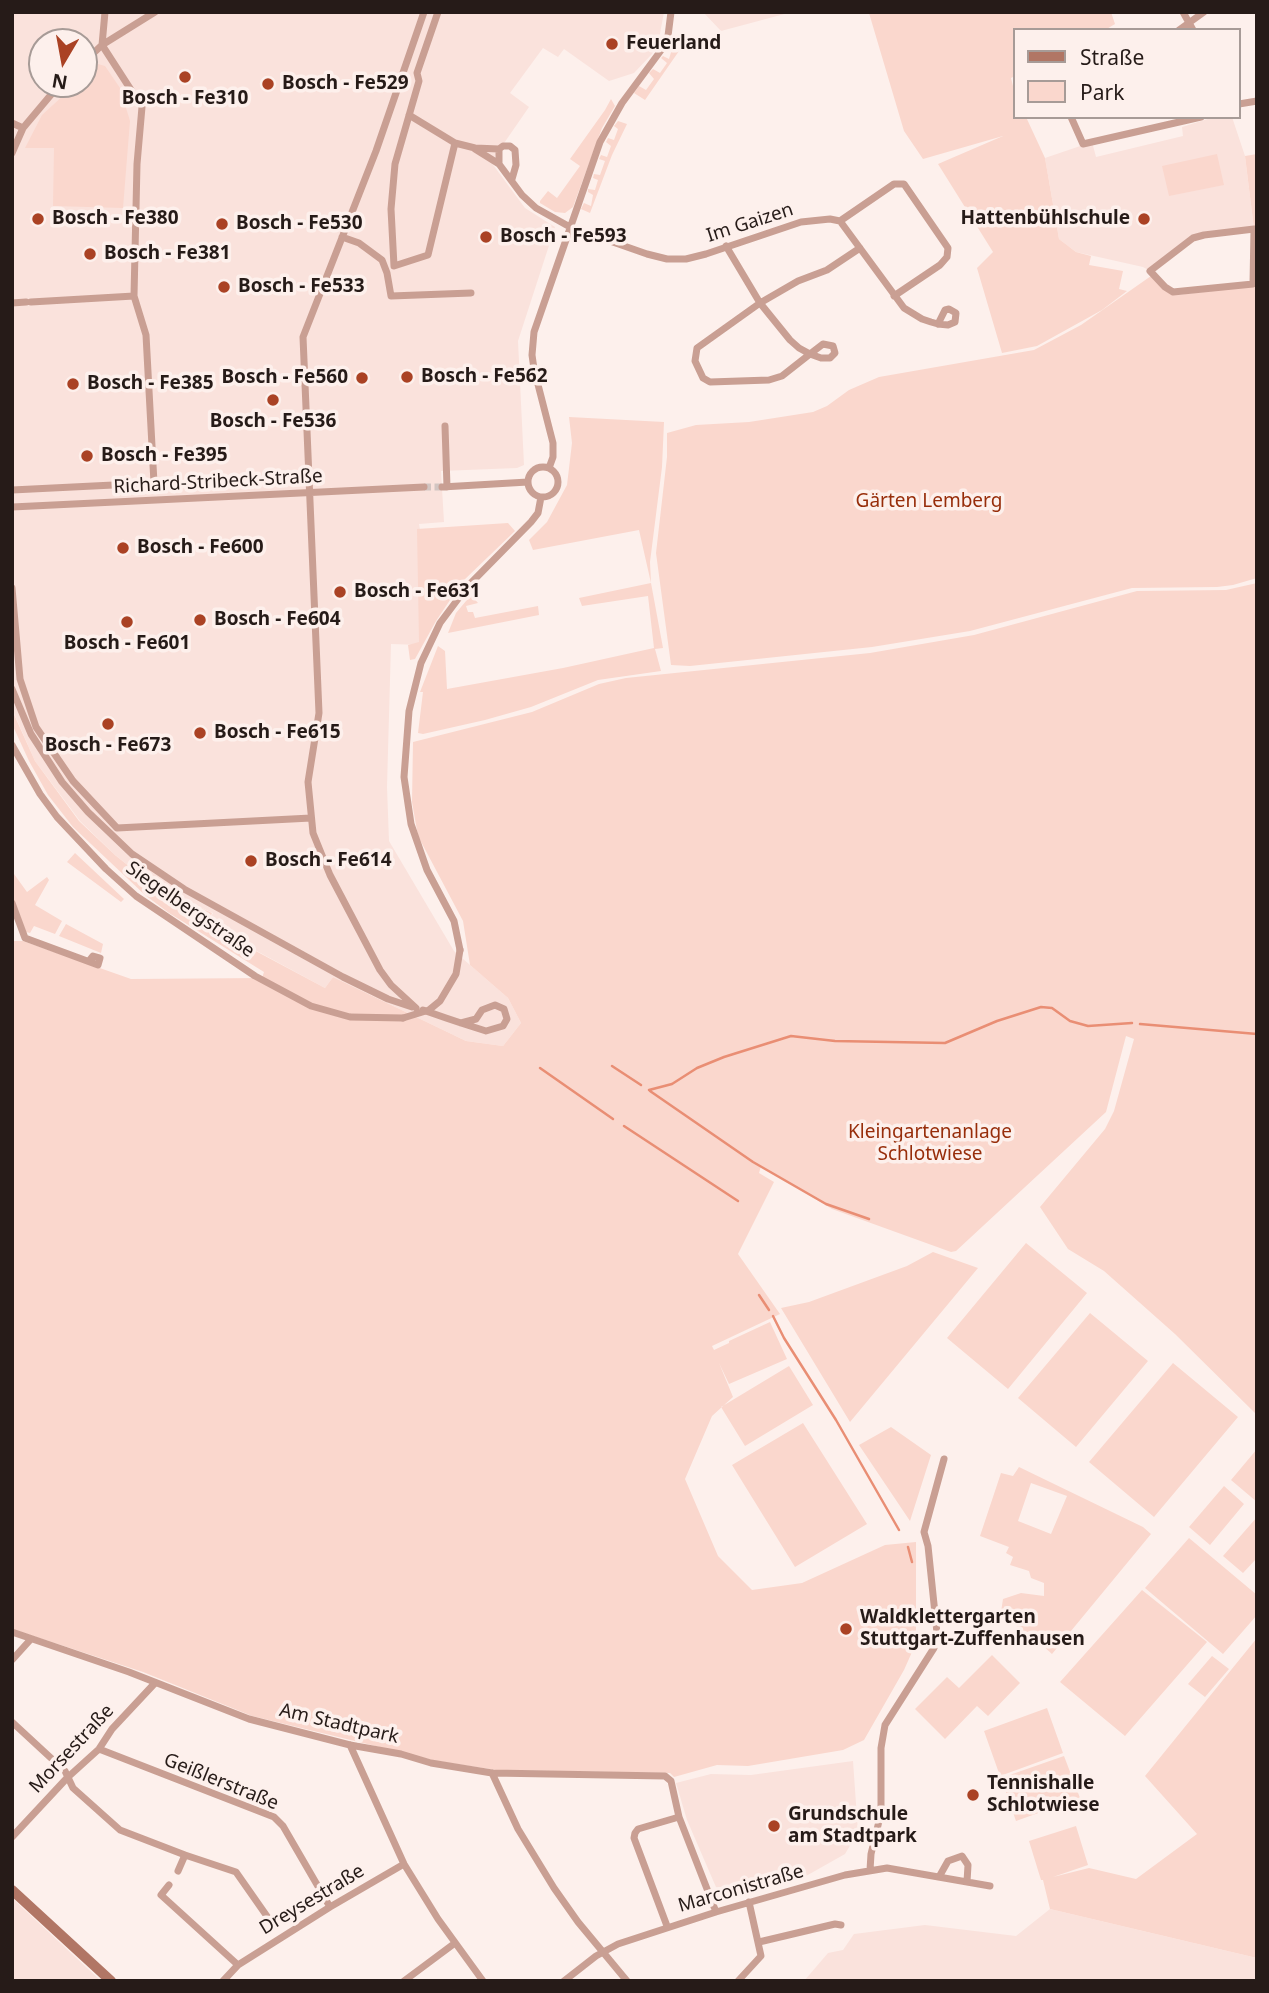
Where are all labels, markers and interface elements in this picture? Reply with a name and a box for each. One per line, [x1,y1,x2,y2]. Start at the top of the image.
north arrow [28,28,98,98]
legend [1014,28,1241,119]
place label: Feuerland [626,33,721,55]
marker: Feuerland [604,36,620,52]
text: Straße [1080,43,1144,71]
text: N [50,68,70,96]
marker: Bosch - Fe310 [177,69,193,85]
place label: Bosch - Fe529 [282,73,409,95]
marker: Bosch - Fe529 [260,76,276,92]
text: Park [1080,78,1124,106]
place label: Bosch - Fe310 [122,88,248,110]
street label: Im Gaizen [704,198,796,248]
place label: Bosch - Fe380 [52,208,179,230]
place label: Hattenbühlschule [960,208,1130,230]
marker: Bosch - Fe380 [30,211,46,227]
marker: Hattenbühlschule [1136,211,1152,227]
place label: Bosch - Fe530 [236,213,363,235]
marker: Bosch - Fe530 [214,216,230,232]
place label: Bosch - Fe593 [500,226,627,248]
marker: Bosch - Fe593 [478,229,494,245]
place label: Bosch - Fe381 [104,243,231,265]
marker: Bosch - Fe381 [82,246,98,262]
place label: Bosch - Fe533 [238,276,365,298]
marker: Bosch - Fe533 [216,279,232,295]
place label: Bosch - Fe562 [421,366,548,388]
place label: Bosch - Fe560 [221,367,348,389]
marker: Bosch - Fe562 [399,369,415,385]
marker: Bosch - Fe560 [354,370,370,386]
place label: Bosch - Fe385 [87,373,214,395]
marker: Bosch - Fe385 [65,376,81,392]
marker: Bosch - Fe536 [265,392,281,408]
place label: Bosch - Fe536 [210,411,336,433]
place label: Bosch - Fe395 [101,445,228,467]
marker: Bosch - Fe395 [79,448,95,464]
street label: Richard-Stribeck-Straße [113,465,323,499]
park label: Gärten Lemberg [856,491,1002,513]
place label: Bosch - Fe600 [137,537,264,559]
marker: Bosch - Fe600 [115,540,131,556]
place label: Bosch - Fe631 [354,581,481,603]
marker: Bosch - Fe631 [332,584,348,600]
place label: Bosch - Fe604 [214,609,341,631]
marker: Bosch - Fe604 [192,612,208,628]
marker: Bosch - Fe601 [119,614,135,630]
place label: Bosch - Fe601 [64,633,190,655]
marker: Bosch - Fe673 [100,716,116,732]
place label: Bosch - Fe615 [214,722,341,744]
marker: Bosch - Fe615 [192,725,208,741]
place label: Bosch - Fe673 [45,735,171,757]
place label: Bosch - Fe614 [265,850,392,872]
marker: Bosch - Fe614 [243,853,259,869]
street label: Siegelbergstraße [121,857,259,963]
park label: Kleingartenanlage Schlotwiese [848,1122,1012,1166]
place label: Waldklettergarten Stuttgart-Zuffenhausen [860,1607,1085,1651]
marker: Waldklettergarten Stuttgart-Zuffenhausen [838,1621,854,1637]
street label: Am Stadtpark [277,1699,401,1749]
street label: Morsestraße [25,1700,119,1798]
street label: Geißlerstraße [160,1749,282,1815]
place label: Tennishalle Schlotwiese [987,1773,1100,1817]
marker: Tennishalle Schlotwiese [965,1787,981,1803]
place label: Grundschule am Stadtpark [788,1804,917,1848]
marker: Grundschule am Stadtpark [766,1818,782,1834]
street label: Dreysestraße [256,1860,368,1940]
street label: Marconistraße [676,1860,806,1918]

